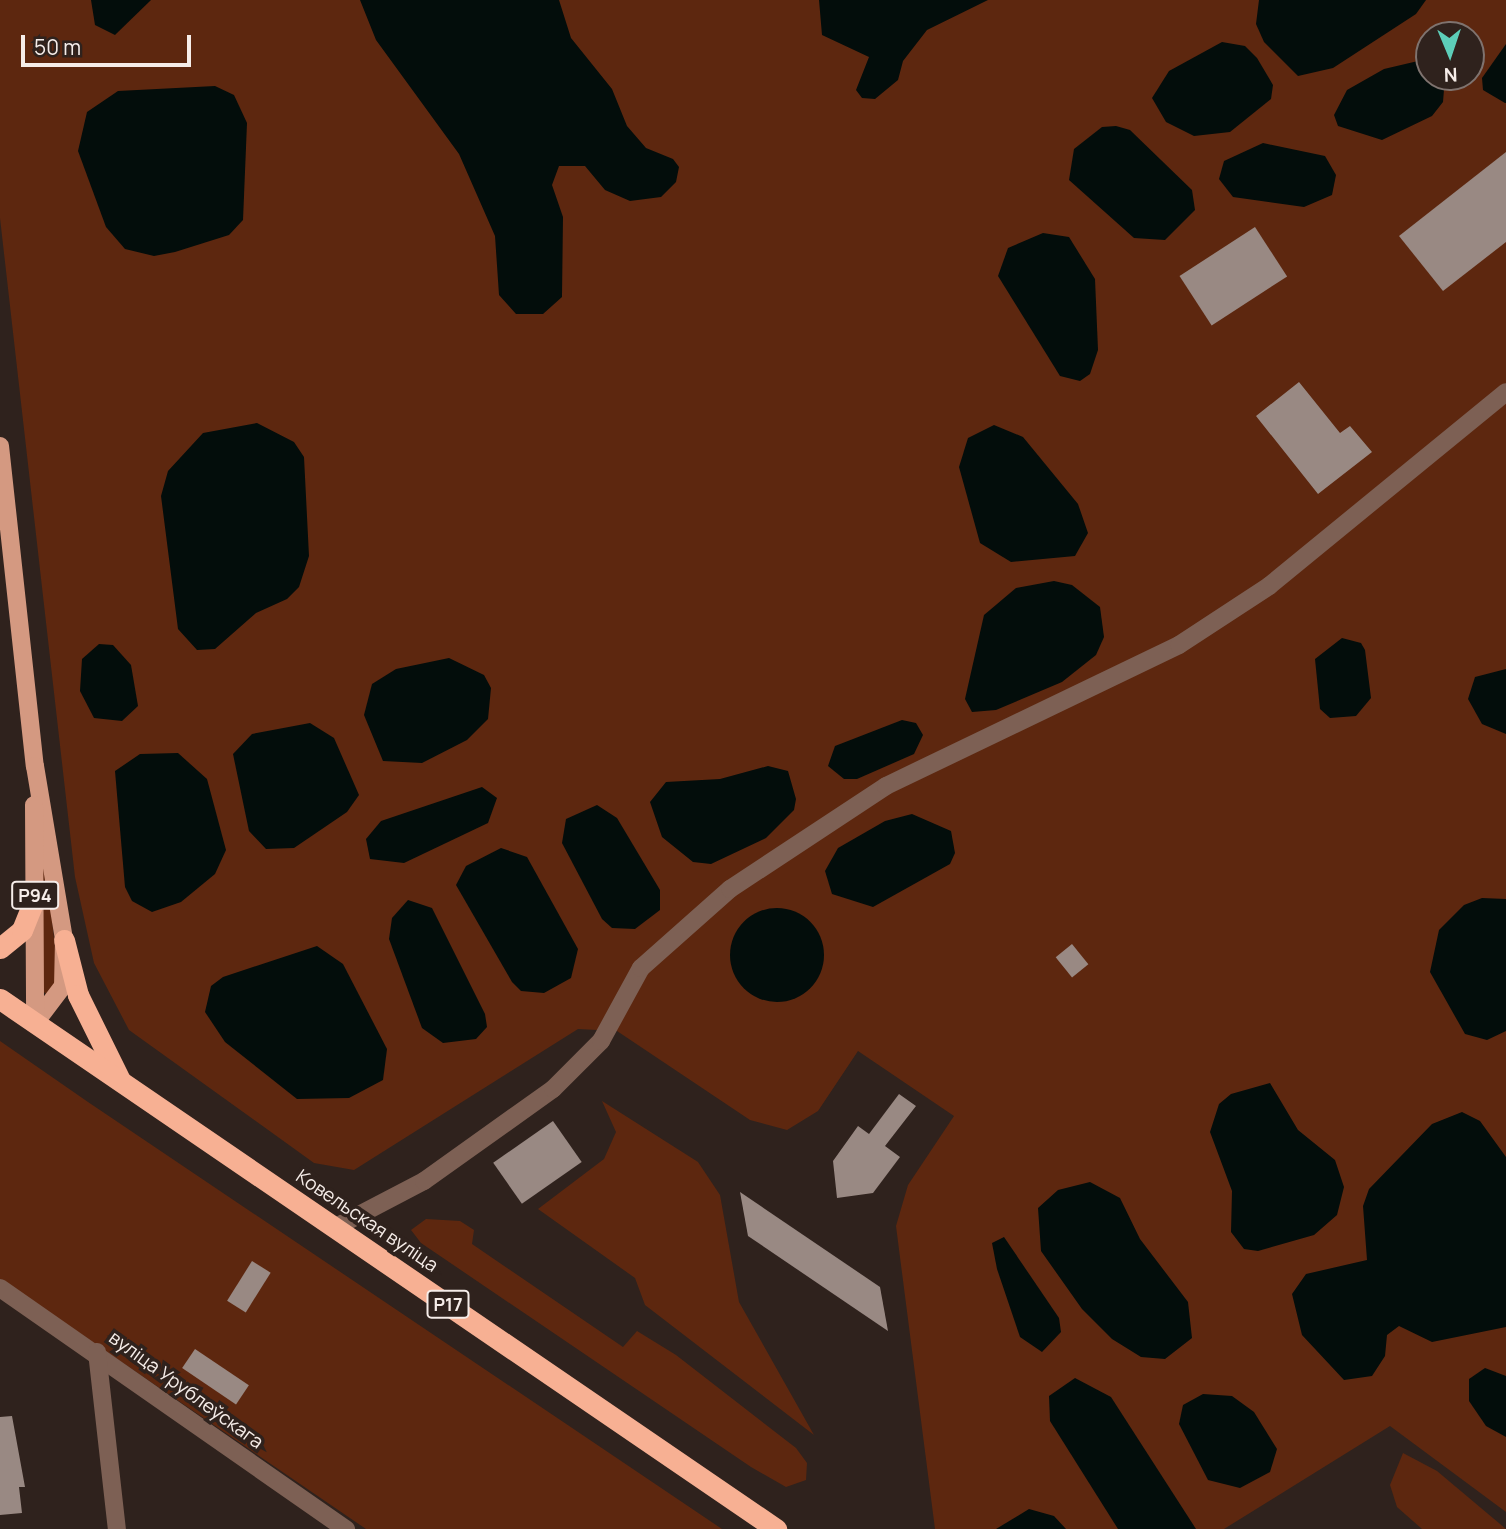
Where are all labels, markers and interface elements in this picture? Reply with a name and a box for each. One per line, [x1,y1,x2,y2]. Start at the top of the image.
scale bar [24,21,194,65]
north arrow [1415,21,1485,91]
text: 50 m [34,33,81,61]
text: N [1443,62,1458,88]
road number: Р94 [10,880,60,910]
street label: Ковельская вуліца [292,1165,442,1277]
road number: Р17 [425,1289,471,1318]
street label: вуліца Урублеўскага [104,1326,268,1454]

